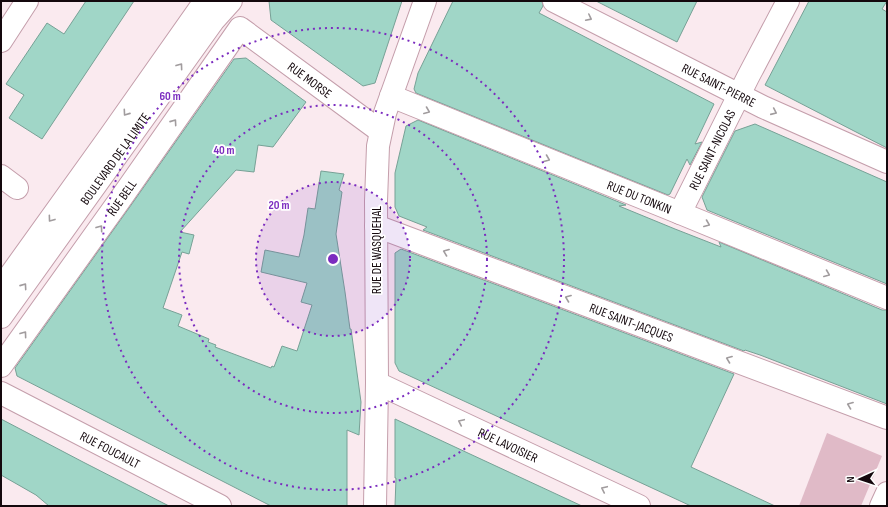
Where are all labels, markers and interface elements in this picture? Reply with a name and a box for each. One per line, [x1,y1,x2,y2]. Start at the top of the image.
one-way arrow [585,14,592,21]
street label: RUE MORSE [284,59,335,102]
street label: RUE SAINT-PIERRE [679,60,758,111]
one-way arrow [176,63,183,70]
text: 60 m [159,89,181,104]
one-way arrow [423,106,430,114]
street label: RUE SAINT-NICOLAS [686,107,740,193]
one-way arrow [770,107,778,115]
one-way arrow [124,109,131,116]
street label: BOULEVARD DE LA LIMITE [77,110,154,208]
one-way arrow [169,119,177,126]
text: 40 m [213,143,235,158]
one-way arrow [544,155,551,163]
street label: RUE BELL [104,177,140,219]
street label: RUE DU TONKIN [605,177,674,218]
text: 20 m [269,198,289,213]
street label: RUE DE WASQUEHAL [369,206,385,294]
one-way arrow [49,214,56,221]
one-way arrow [702,219,710,227]
one-way arrow [95,226,102,233]
one-way arrow [443,249,450,257]
centre of rings [326,252,340,266]
one-way arrow [823,269,830,277]
one-way arrow [19,283,26,290]
one-way arrow [564,295,571,303]
street label: RUE SAINT-JACQUES [587,300,676,346]
one-way arrow [19,331,27,338]
one-way arrow [725,355,732,363]
one-way arrow [847,401,854,409]
one-way arrow [458,419,465,427]
street label: RUE LAVOISIER [475,425,540,466]
street label: RUE FOUCAULT [77,428,142,472]
north arrow [840,459,880,499]
text: N [844,476,857,483]
one-way arrow [601,486,608,494]

